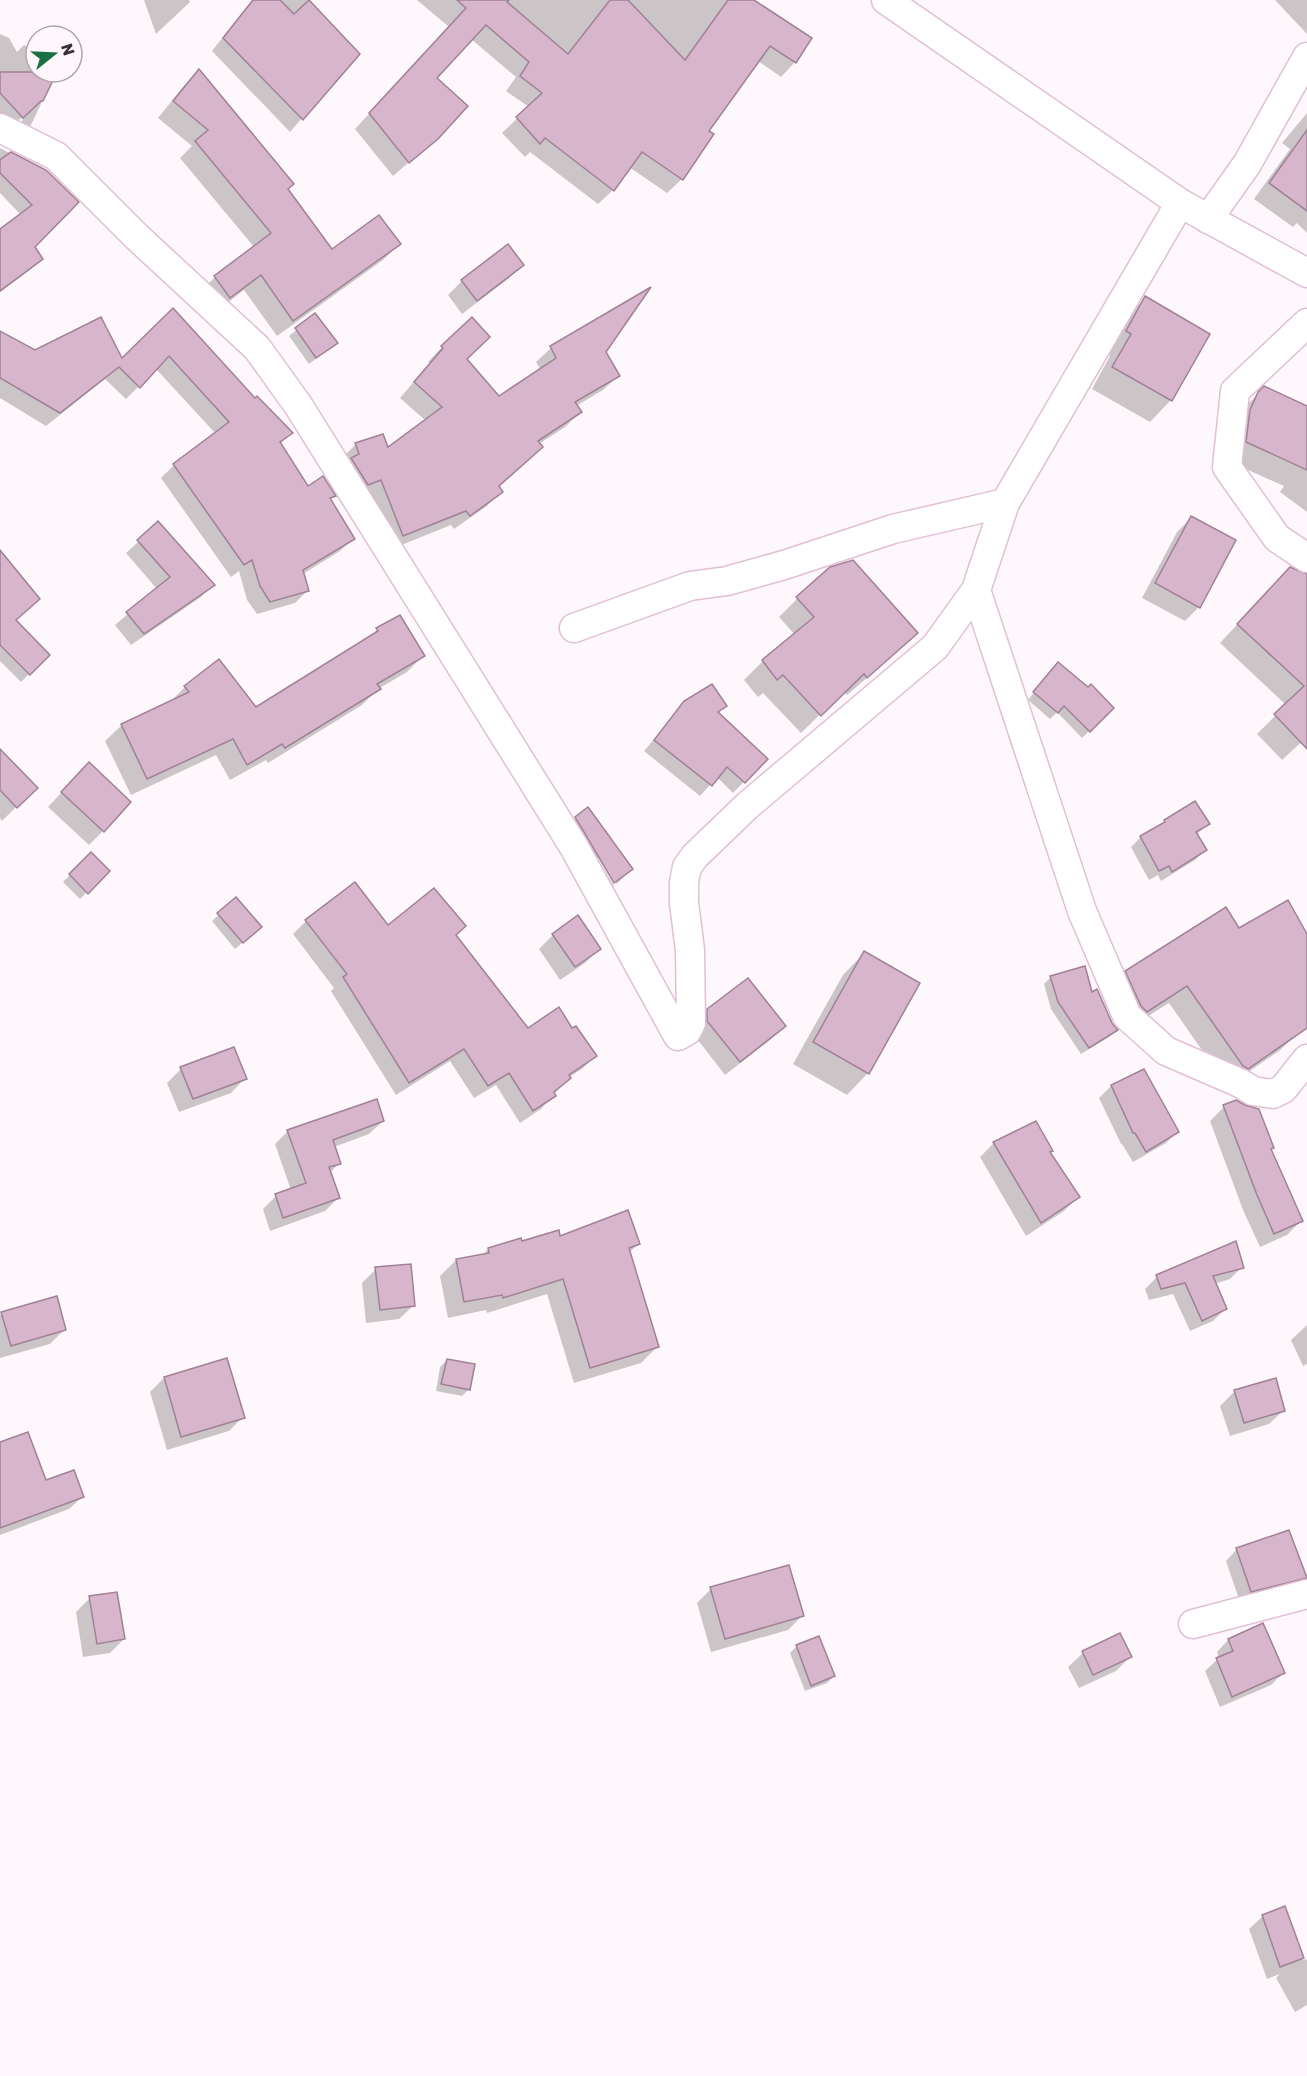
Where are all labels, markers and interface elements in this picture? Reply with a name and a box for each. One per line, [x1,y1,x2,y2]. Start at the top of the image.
north arrow [24,24,84,84]
text: N [57,41,79,58]

